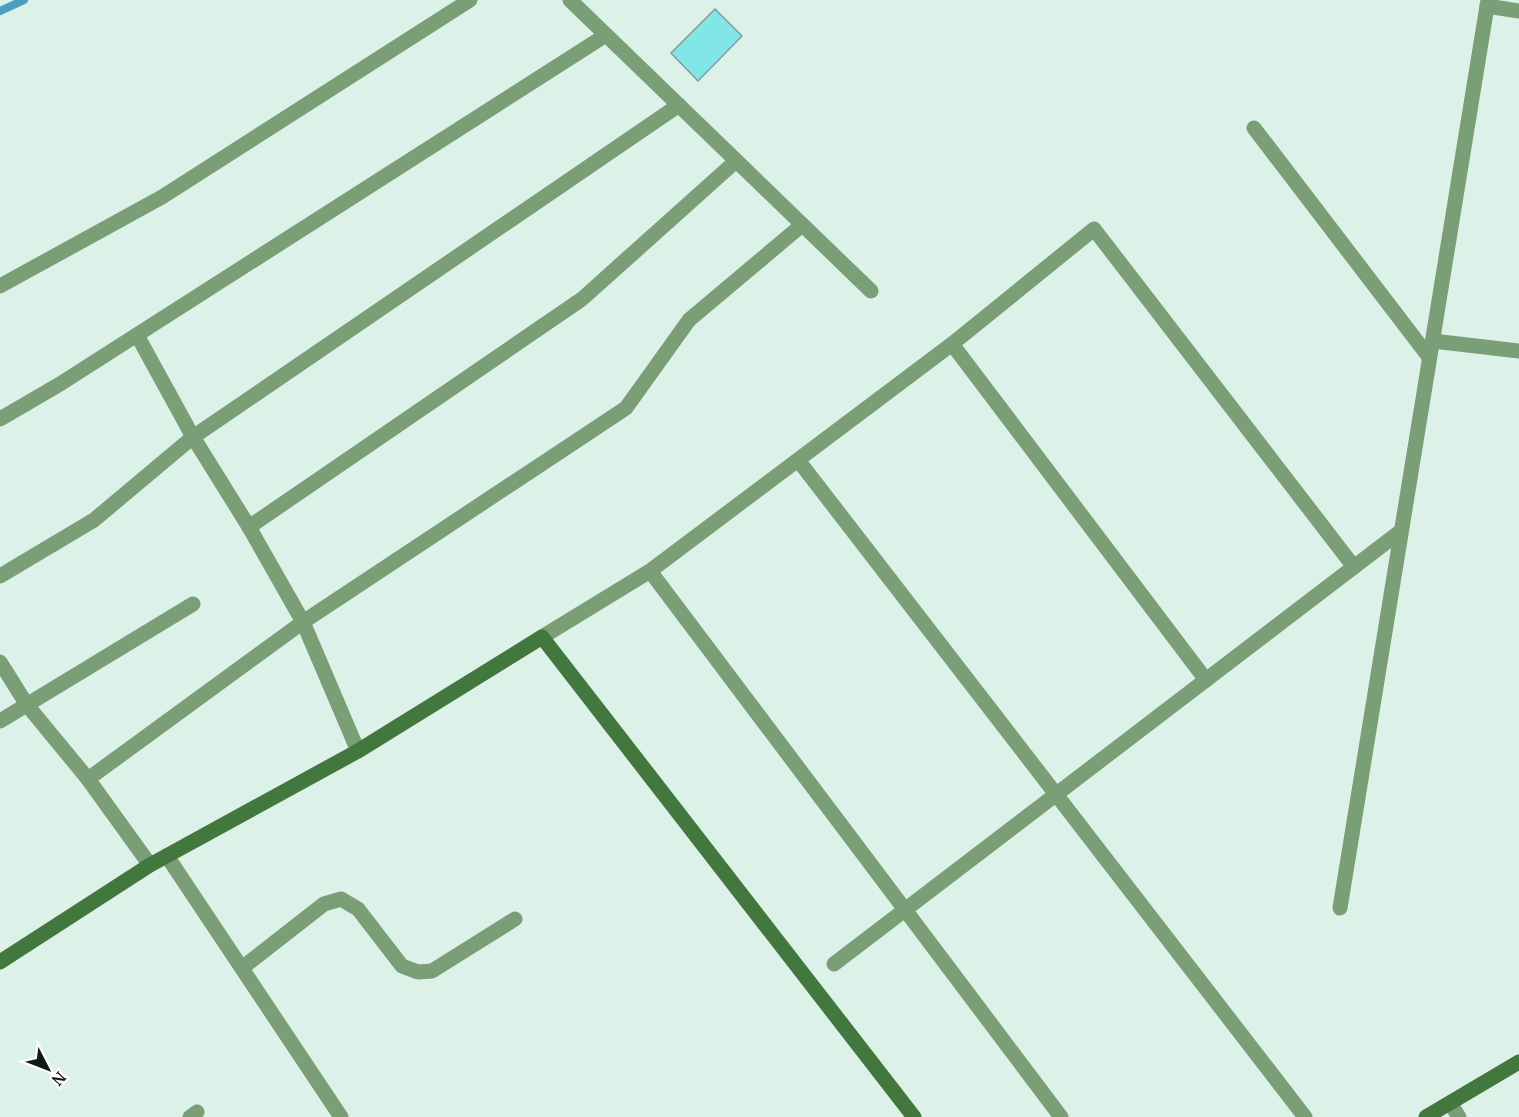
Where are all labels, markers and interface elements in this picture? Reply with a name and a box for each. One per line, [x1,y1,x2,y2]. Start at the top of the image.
north arrow [18,1039,78,1099]
text: N [47,1067,71,1091]

